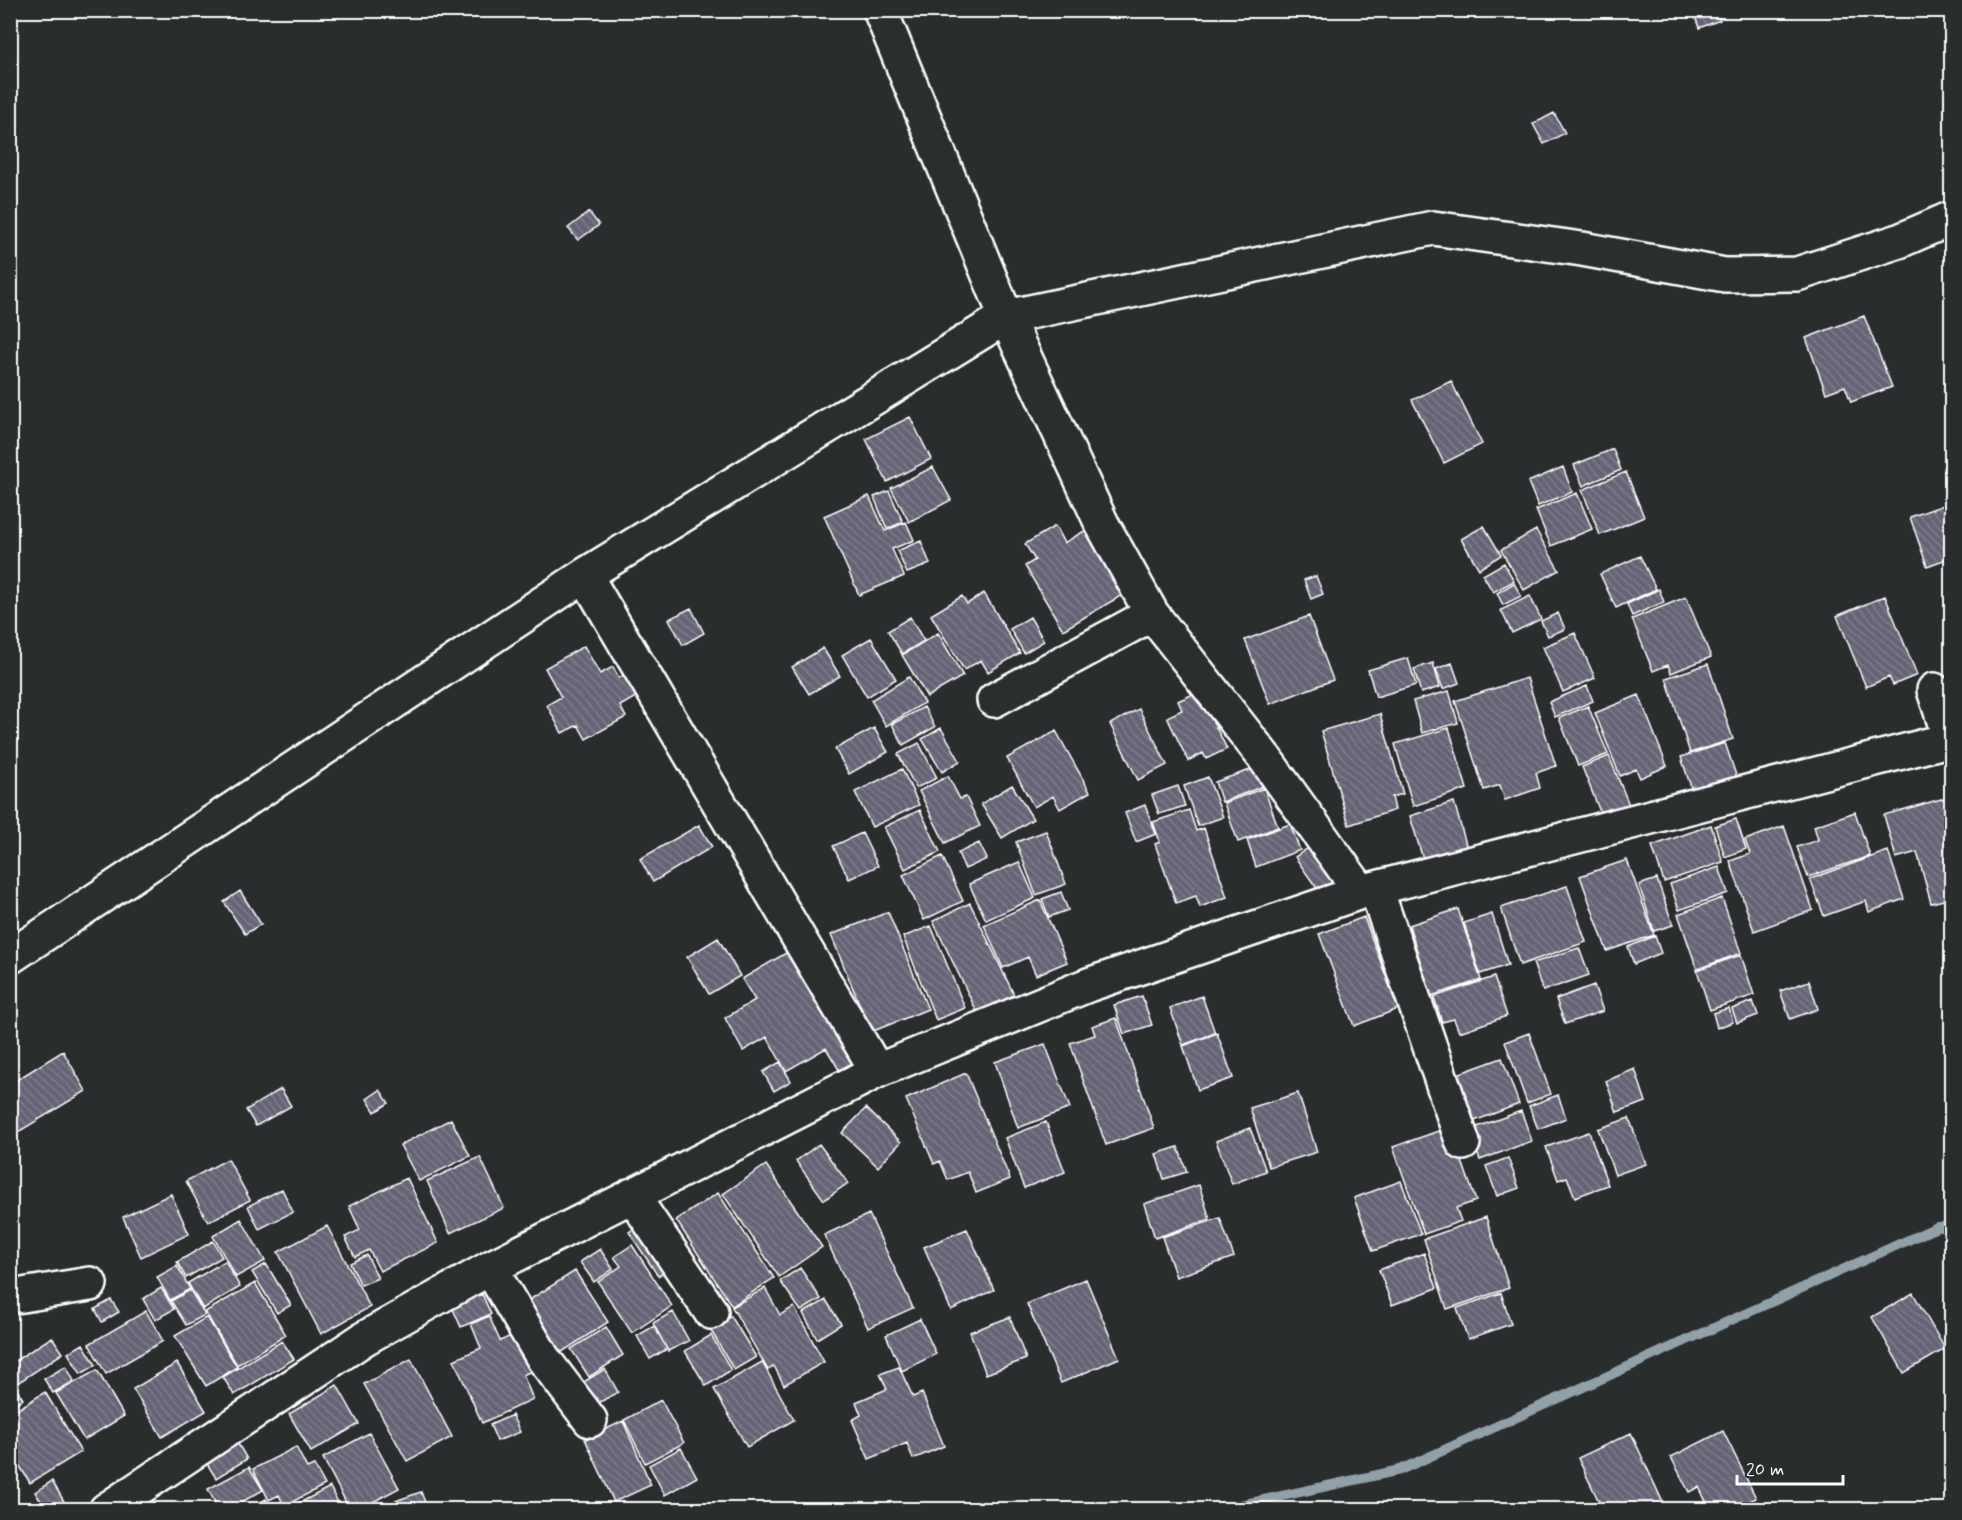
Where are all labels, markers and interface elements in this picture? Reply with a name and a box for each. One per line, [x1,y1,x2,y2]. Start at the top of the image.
scale bar [1737,1448,1844,1486]
text: 20 m [1746,1458,1784,1482]

